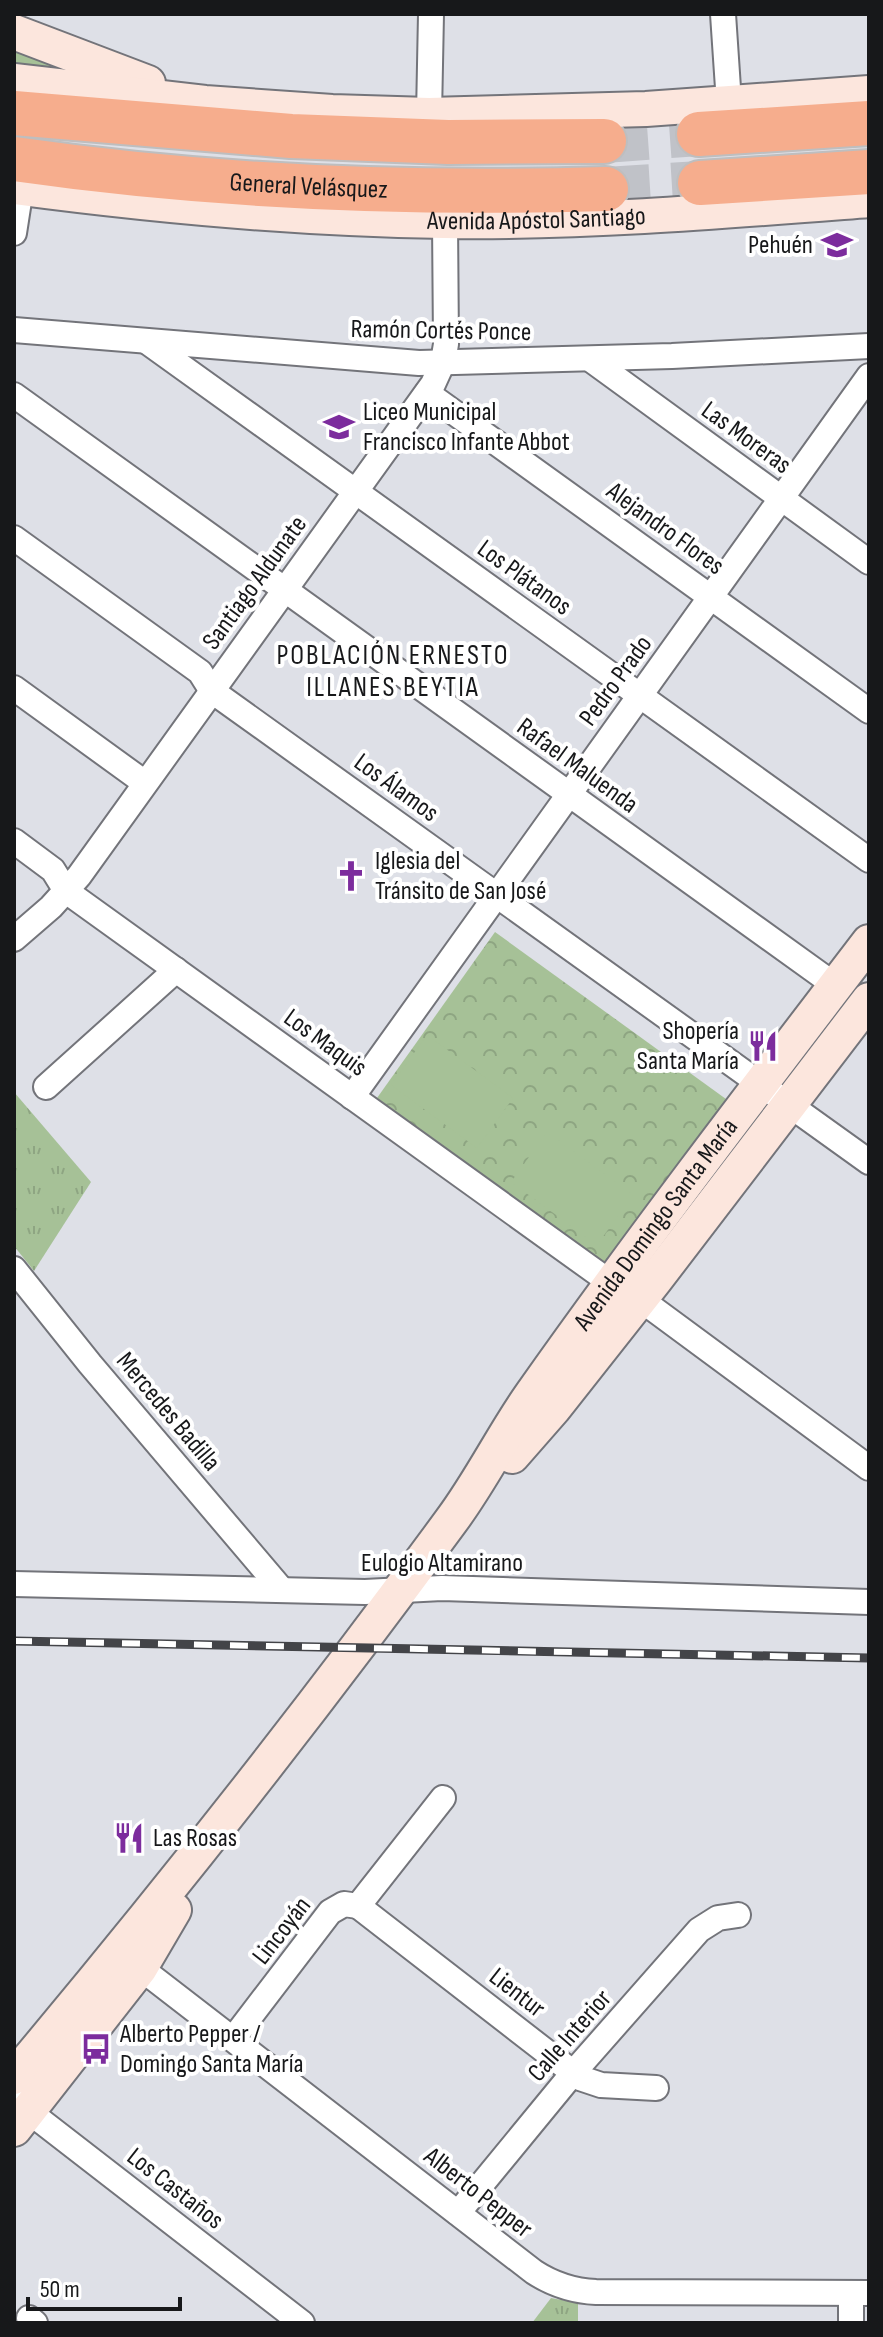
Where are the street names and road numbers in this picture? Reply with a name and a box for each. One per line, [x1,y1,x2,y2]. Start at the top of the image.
street label: General Velásquez [229,167,388,205]
street label: Avenida Apóstol Santiago [426,201,646,237]
street label: Ramón Cortés Ponce [350,314,532,348]
street label: Las Moreras [695,395,797,481]
street label: Alejandro Flores [599,475,730,582]
street label: Santiago Aldunate [196,510,314,656]
street label: Los Plátanos [471,534,577,622]
street label: Pedro Prado [573,630,659,732]
street label: Rafael Maluenda [510,712,644,820]
street label: Los Álamos [348,747,444,829]
street label: Los Maquis [277,1003,373,1083]
street label: Avenida Domingo Santa María [567,1112,744,1337]
street label: Mercedes Badilla [109,1346,227,1478]
street label: Eulogio Altamirano [361,1548,523,1579]
street label: Lincoyán [246,1891,318,1971]
street label: Lientur [483,1962,552,2025]
street label: Calle Interior [522,1983,619,2088]
street label: Alberto Pepper [417,2141,539,2245]
street label: Los Castaños [120,2142,230,2236]

